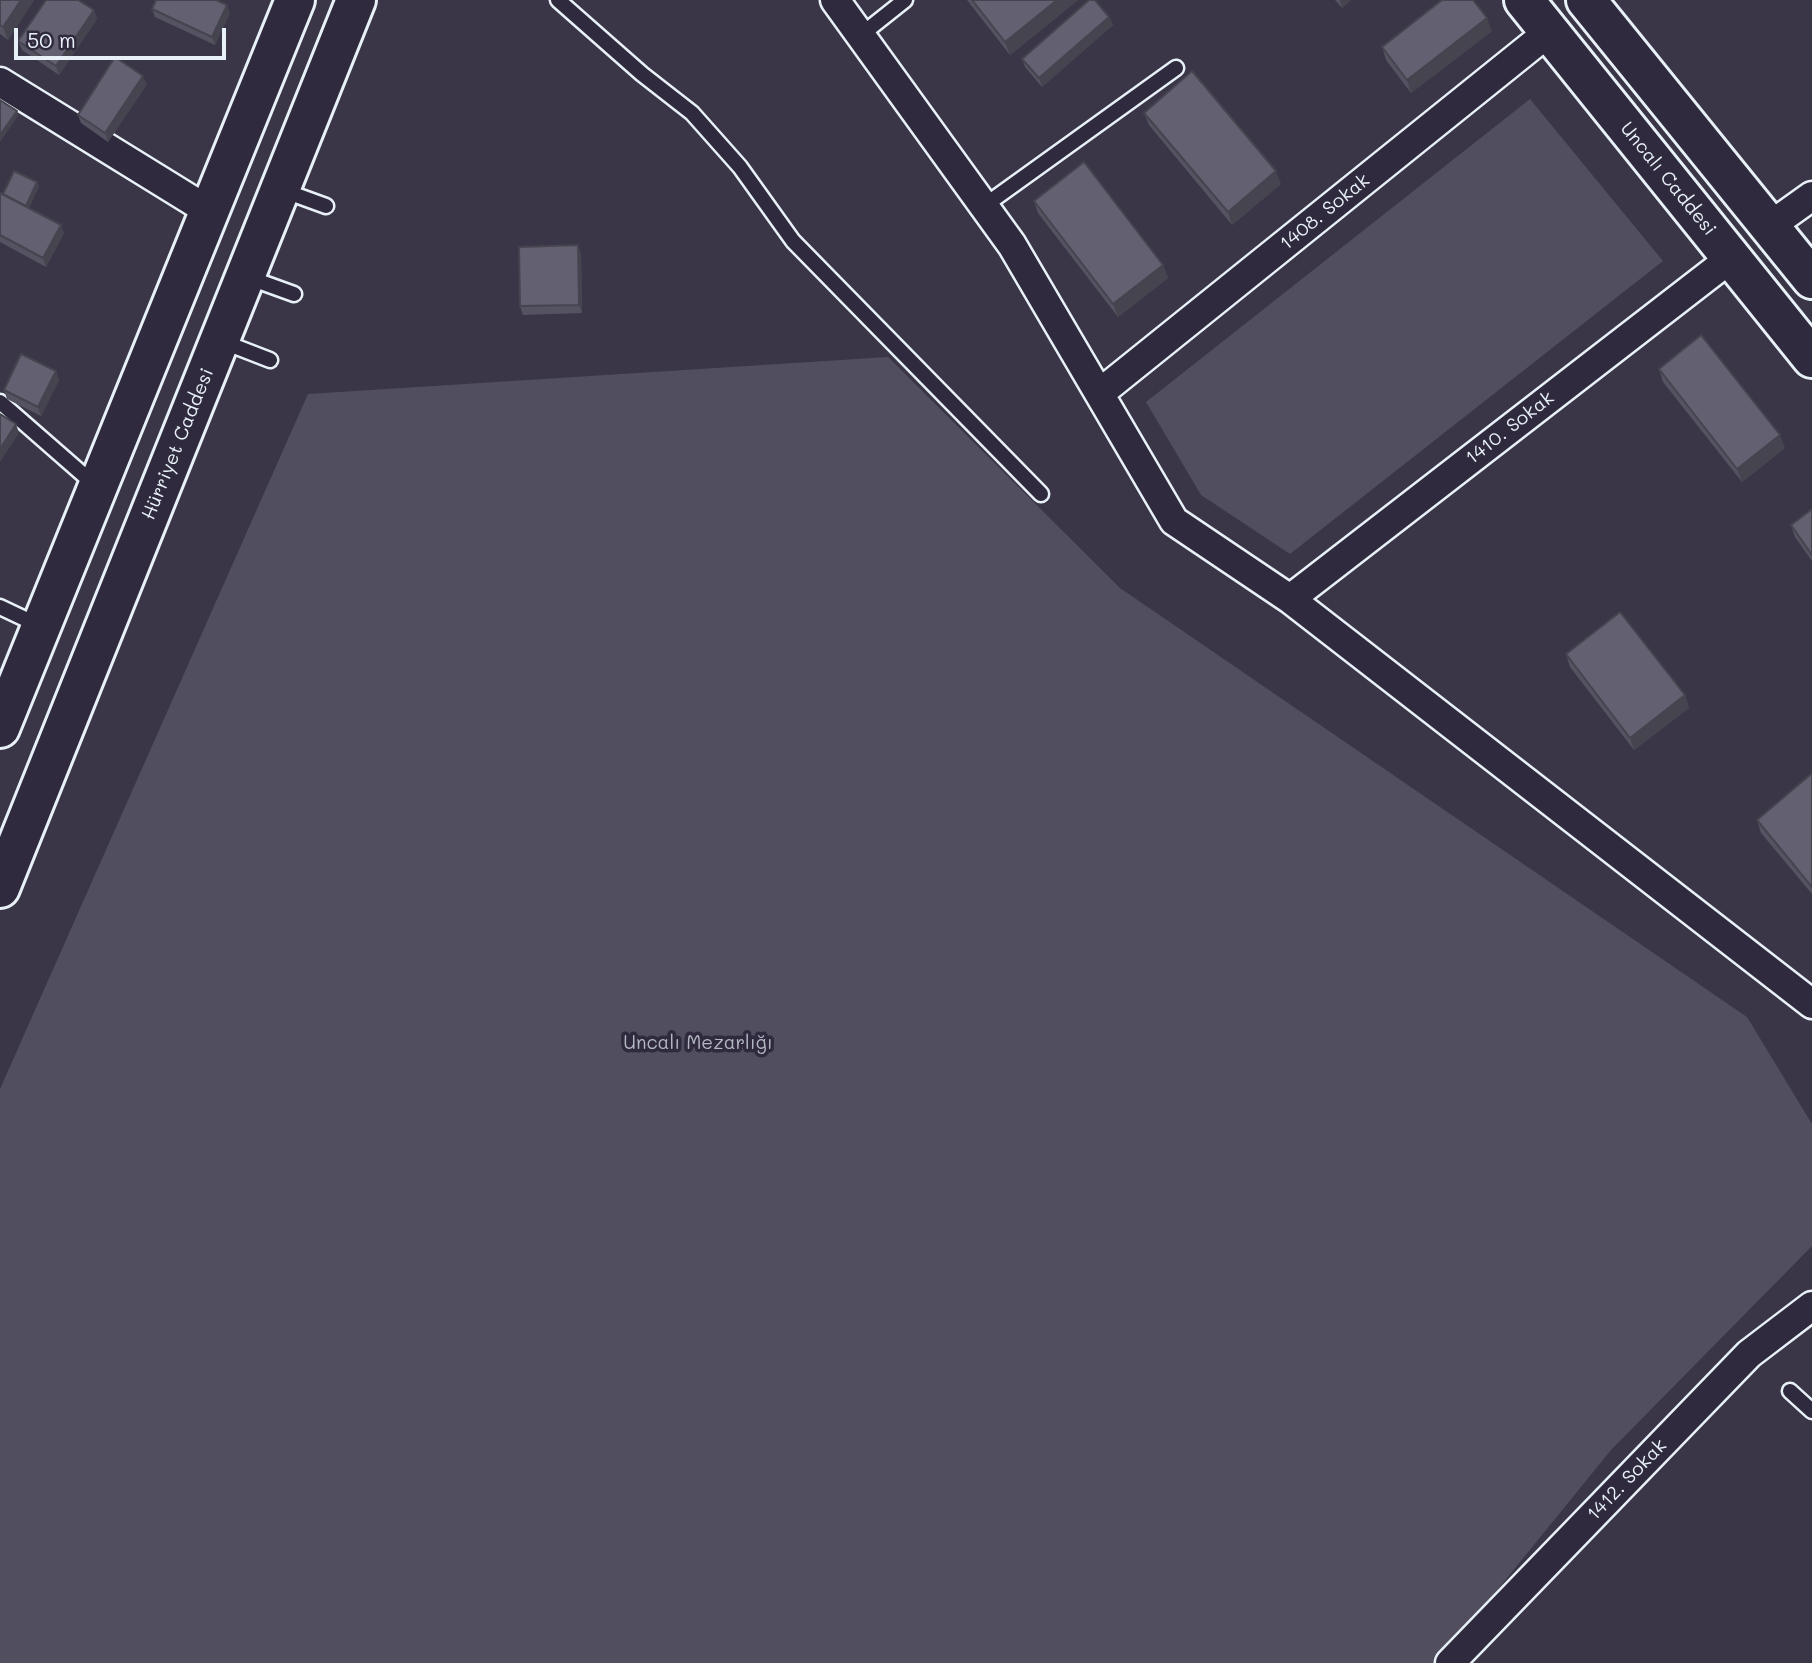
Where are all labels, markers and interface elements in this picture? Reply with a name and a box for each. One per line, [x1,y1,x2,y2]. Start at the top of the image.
scale bar [18,14,229,58]
text: 50 m [27,26,76,53]
street label: Uncalı Caddesi [1615,118,1721,240]
street label: 1408. Sokak [1276,169,1374,255]
street label: Hürriyet Caddesi [137,365,219,523]
street label: 1410. Sokak [1461,387,1559,469]
park label: Uncalı Mezarlığı [623,1032,773,1054]
street label: 1412. Sokak [1583,1435,1671,1525]

